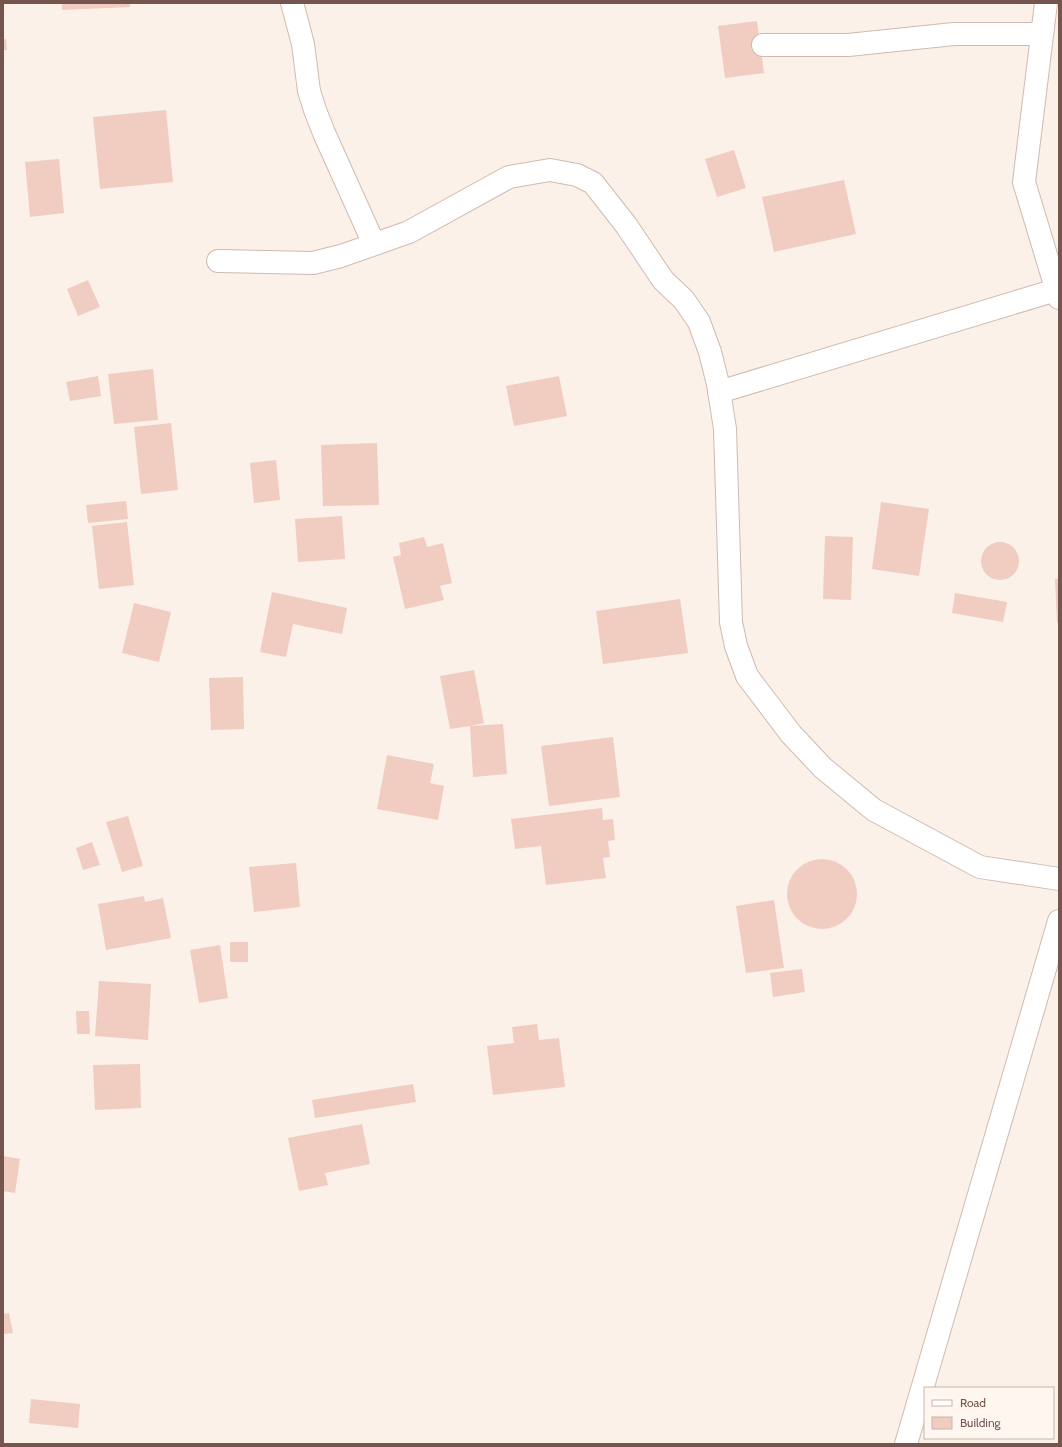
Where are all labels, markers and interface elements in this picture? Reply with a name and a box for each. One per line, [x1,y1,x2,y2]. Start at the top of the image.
legend [924,1387,1054,1439]
text: Road [960,1395,986,1410]
text: Building [960,1415,1002,1430]

